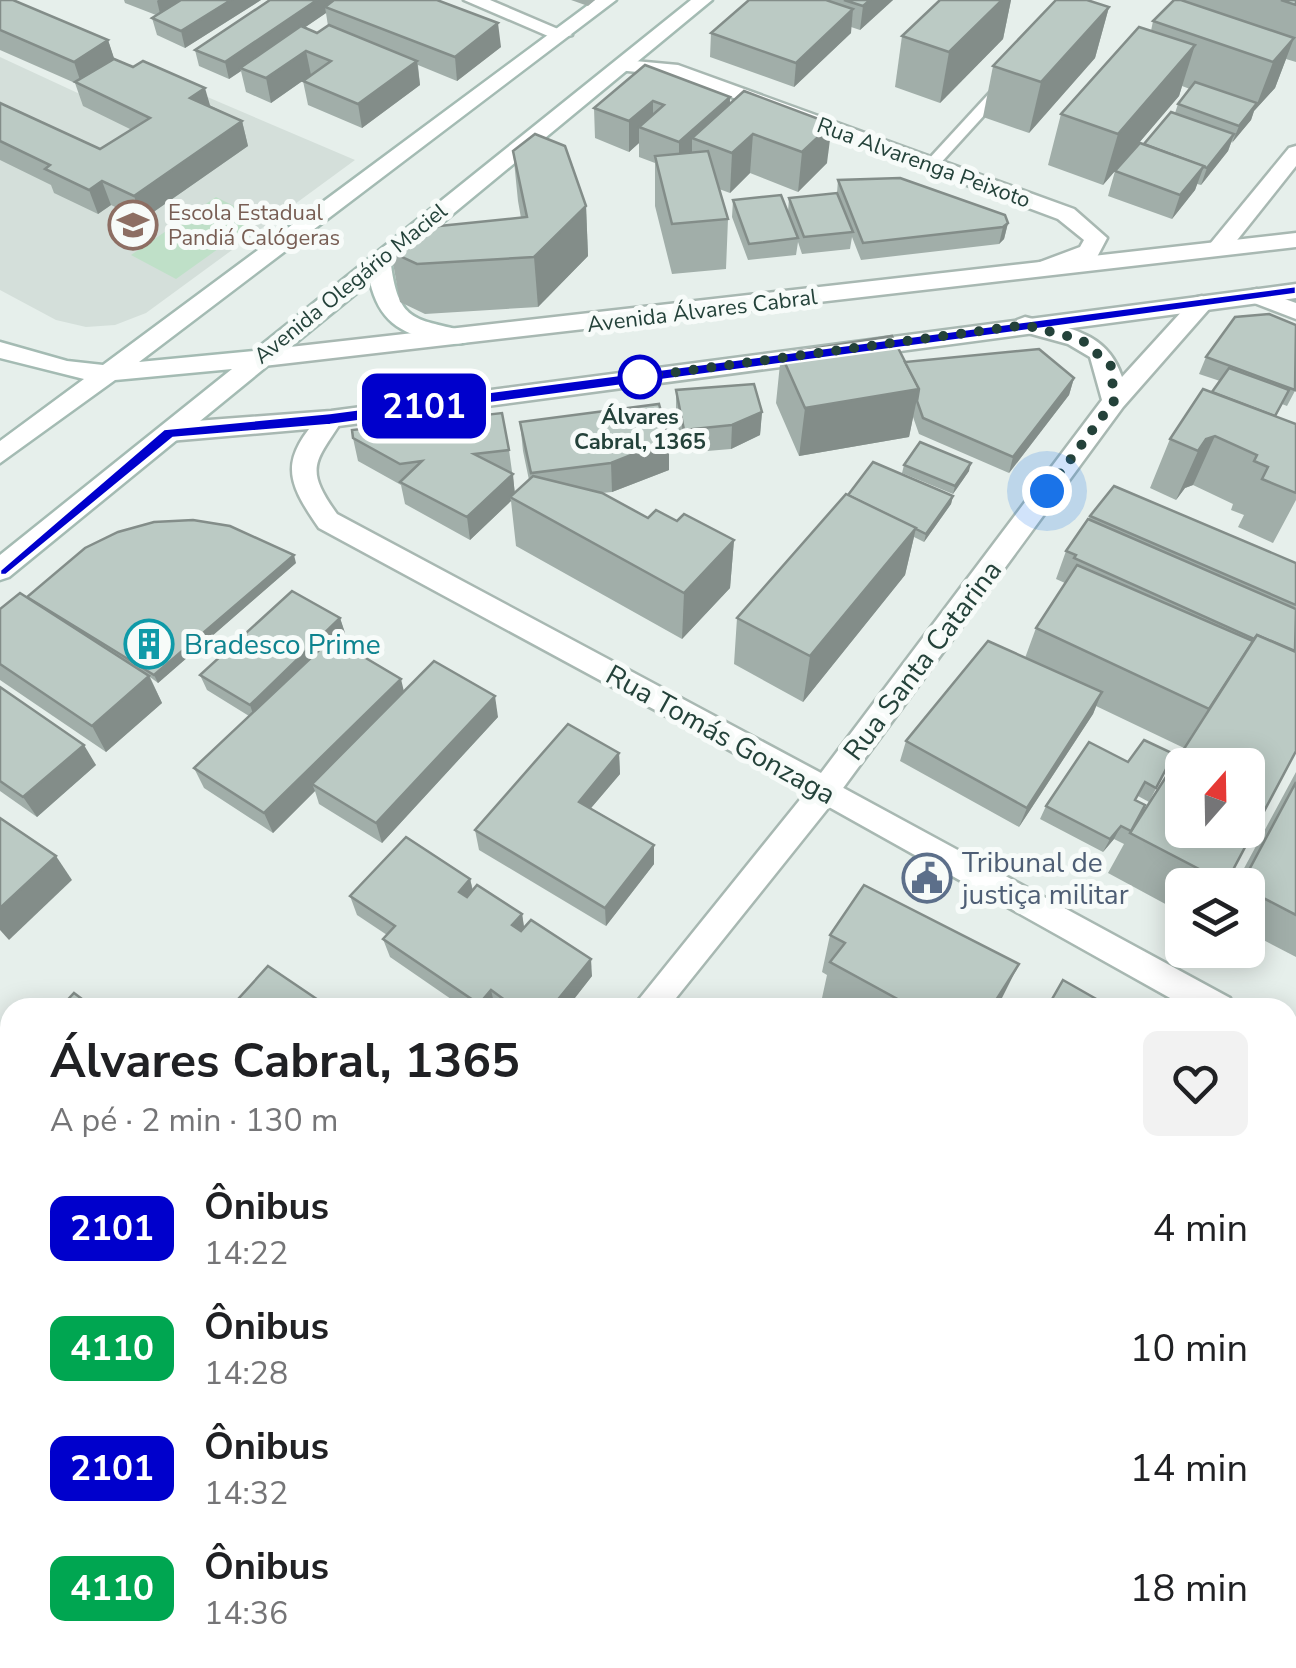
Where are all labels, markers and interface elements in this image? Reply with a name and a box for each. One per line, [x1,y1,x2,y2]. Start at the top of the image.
street label: Rua Alvarenga Peixoto [813,110,1035,216]
street label: Avenida Olegário Maciel [248,196,454,371]
place label: Escola Estadual Pandiá Calógeras [168,198,340,253]
school or university icon: Escola Estadual Pandiá Calógeras [107,199,159,251]
street label: Avenida Álvares Cabral [585,282,819,340]
marker: Álvares Cabral, 1365 [619,356,661,398]
line badge: 2101 [354,374,494,438]
text: 2101 [382,383,466,430]
place label: Álvares Cabral, 1365 [574,402,706,457]
your location [1022,466,1072,516]
street label: Rua Santa Catarina [835,553,1011,768]
building icon: Bradesco Prime [123,618,175,670]
place label: Bradesco Prime [184,626,381,664]
street label: Rua Tomás Gonzaga [599,656,842,814]
north arrow [1165,748,1265,848]
map controls [1165,748,1265,968]
place label: Tribunal de justiça militar [960,844,1129,914]
public building icon: Tribunal de justiça militar [901,852,953,904]
button: layers [1165,868,1265,968]
text: Álvares Cabral, 1365 [50,1028,520,1094]
button: heart [1143,1031,1248,1136]
text: A pé · 2 min · 130 m [50,1099,338,1142]
text: Ônibus [204,1181,329,1232]
text: 4 min [1153,1203,1248,1254]
text: 2101 [70,1205,154,1252]
text: 14:22 [204,1232,288,1275]
text: Ônibus [204,1301,329,1352]
text: 10 min [1130,1323,1248,1374]
text: 4110 [70,1325,154,1372]
text: 14:28 [204,1352,288,1395]
text: Ônibus [204,1421,329,1472]
text: 14 min [1130,1443,1248,1494]
text: 2101 [70,1445,154,1492]
text: 14:32 [204,1472,288,1515]
text: Ônibus [204,1541,329,1592]
text: 18 min [1130,1563,1248,1614]
text: 4110 [70,1565,154,1612]
text: 14:36 [204,1592,288,1635]

